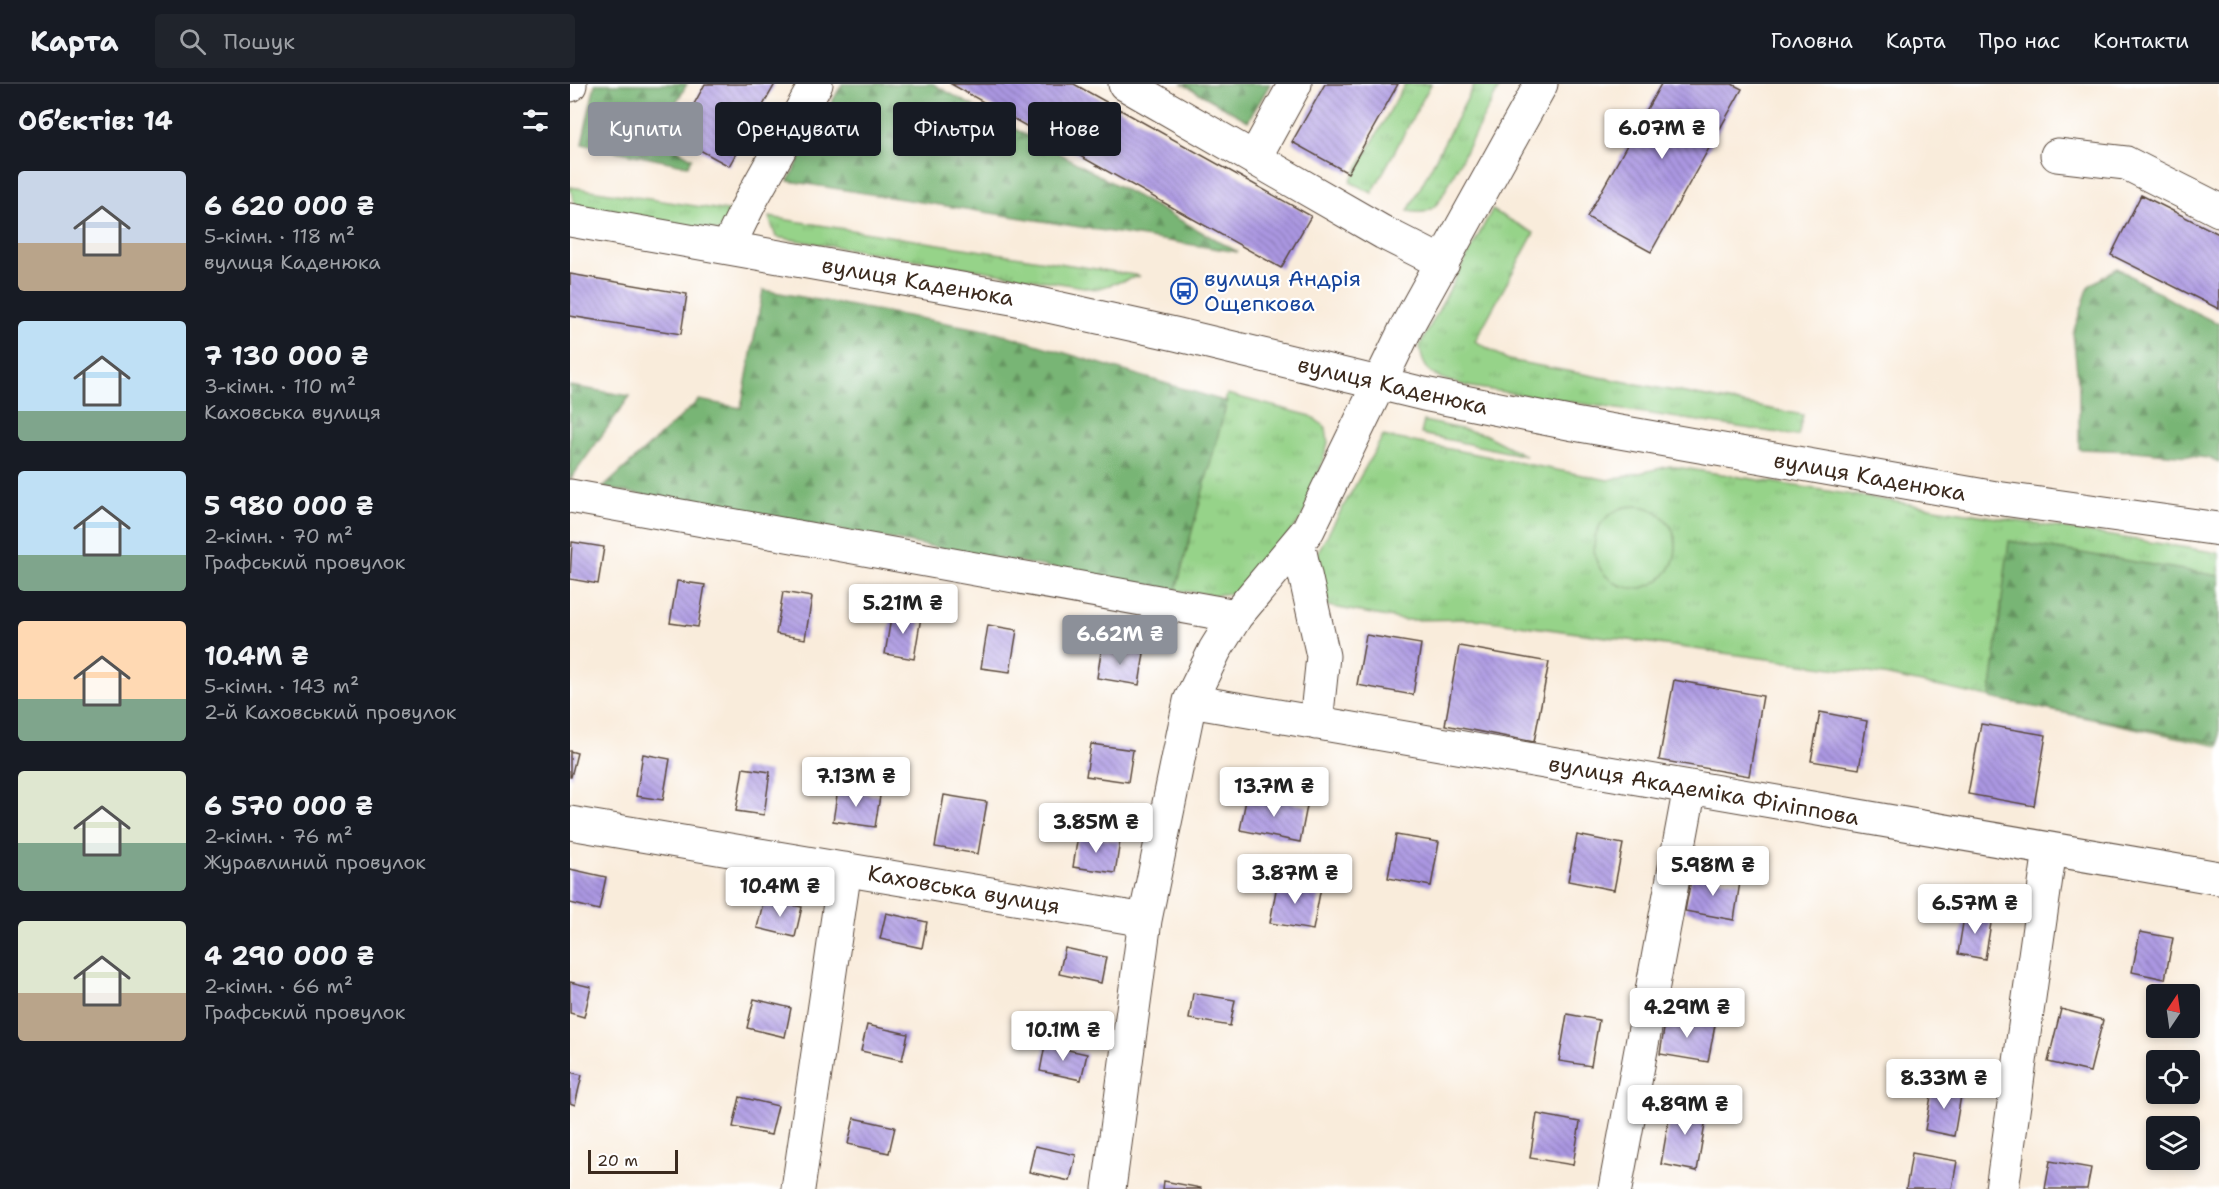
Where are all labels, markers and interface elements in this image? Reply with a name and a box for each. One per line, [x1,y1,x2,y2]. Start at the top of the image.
search box [155,14,575,68]
text: Карта [30,22,119,60]
icon: search [176,25,209,58]
text: Пошук [224,27,295,56]
text: Головна [1771,27,1853,55]
text: Карта [1886,27,1946,55]
text: Про нас [1979,27,2060,55]
text: Контакти [2093,27,2189,55]
chip: Купити [588,102,703,156]
chip: Орендувати [715,102,881,156]
chip: Фільтри [893,102,1016,156]
chip: Нове [1028,102,1121,156]
text: Об’єктів: 14 [18,103,173,138]
icon: filters [519,104,552,137]
pin: 6.07M ₴ [1607,109,1717,160]
text: 6.07M ₴ [1618,115,1706,141]
text: 6 620 000 ₴ [204,188,374,223]
icon: home [66,195,138,267]
text: 5-кімн. · 118 m² [204,223,355,249]
text: вулиця Каденюка [204,249,381,275]
street label: вулиця Каденюка [820,250,1016,313]
place label: вулиця Андрія Ощепкова [1204,264,1361,318]
bus stop icon: вулиця Андрія Ощепкова [1169,276,1199,306]
text: 7 130 000 ₴ [204,338,369,373]
icon: home [66,345,138,417]
street label: вулиця Каденюка [1295,349,1491,422]
text: 3-кімн. · 110 m² [204,373,356,399]
text: Каховська вулиця [204,399,381,425]
street label: вулиця Каденюка [1772,445,1968,508]
text: 5 980 000 ₴ [204,488,374,523]
icon: home [66,495,138,567]
text: 2-кімн. · 70 m² [204,523,353,549]
text: Графський провулок [204,549,405,575]
pin: 5.21M ₴ [848,584,958,635]
text: 5.21M ₴ [863,590,943,616]
pin: 6.62M ₴ [1065,615,1175,666]
text: 6.62M ₴ [1076,621,1164,647]
text: 10.4M ₴ [204,638,309,673]
icon: home [66,645,138,717]
text: 5-кімн. · 143 m² [204,673,359,699]
text: 2-й Каховський провулок [204,699,456,725]
street label: вулиця Академіка Філіппова [1546,749,1862,832]
pin: 7.13M ₴ [801,757,911,808]
text: 7.13M ₴ [816,763,896,789]
pin: 13.7M ₴ [1219,767,1329,818]
text: 13.7M ₴ [1234,773,1314,799]
text: 6 570 000 ₴ [204,788,373,823]
icon: home [66,795,138,867]
pin: 3.85M ₴ [1041,803,1151,854]
text: 3.85M ₴ [1053,809,1139,835]
text: 2-кімн. · 76 m² [204,823,353,849]
pin: 5.98M ₴ [1658,846,1768,897]
text: Журавлиний провулок [204,849,426,875]
text: 5.98M ₴ [1671,852,1755,878]
pin: 3.87M ₴ [1240,854,1350,905]
street label: Каховська вулиця [866,858,1062,921]
text: 3.87M ₴ [1251,860,1339,886]
pin: 10.4M ₴ [725,867,835,918]
text: 10.4M ₴ [740,873,820,899]
pin: 6.57M ₴ [1920,884,2030,935]
text: 6.57M ₴ [1932,890,2018,916]
text: 4 290 000 ₴ [204,938,375,973]
icon: home [66,945,138,1017]
text: 2-кімн. · 66 m² [204,973,353,999]
north arrow [2146,984,2200,1038]
map controls [2146,984,2200,1170]
pin: 4.29M ₴ [1632,988,1742,1039]
text: 4.29M ₴ [1644,994,1730,1020]
text: Графський провулок [204,999,405,1025]
pin: 10.1M ₴ [1008,1011,1118,1062]
text: 10.1M ₴ [1025,1017,1101,1043]
button: locate [2146,1050,2200,1104]
pin: 8.33M ₴ [1889,1059,1999,1110]
text: 8.33M ₴ [1900,1065,1988,1091]
pin: 4.89M ₴ [1630,1085,1740,1136]
text: 4.89M ₴ [1641,1091,1729,1117]
button: layers [2146,1116,2200,1170]
scale bar [588,1147,678,1174]
text: 20 m [597,1150,638,1171]

